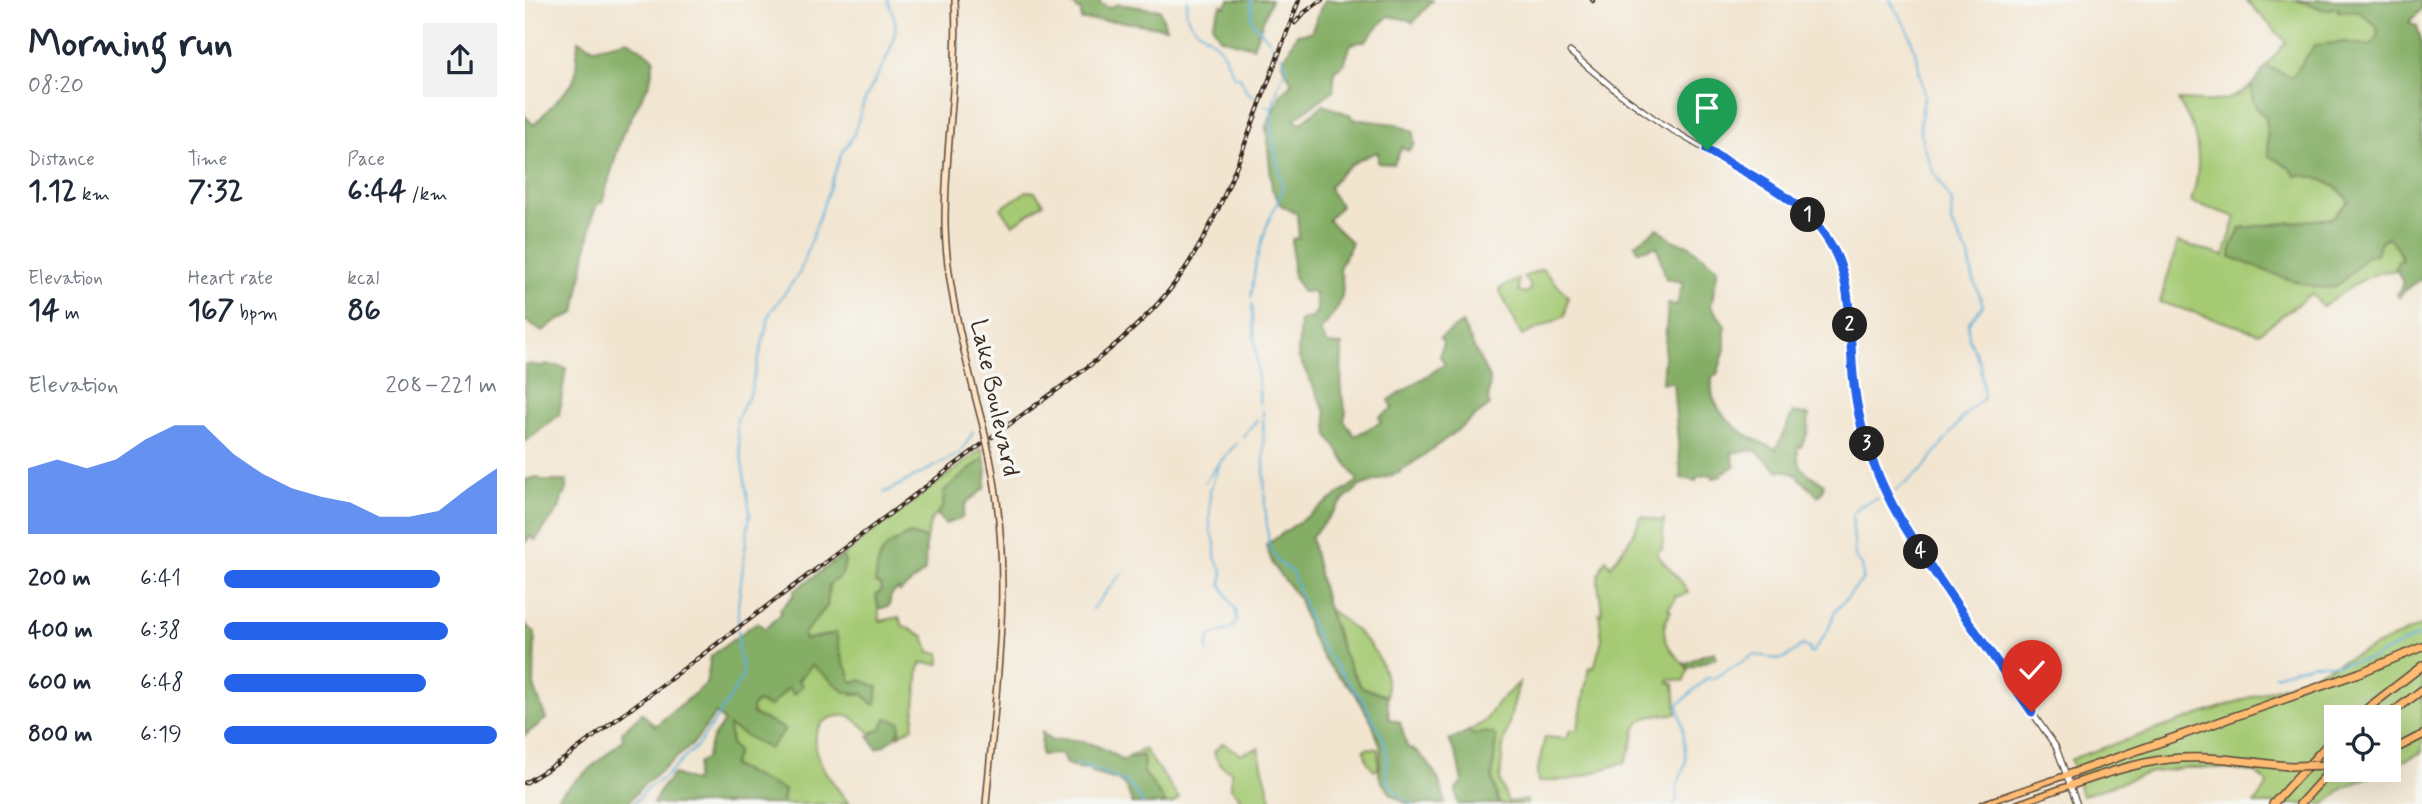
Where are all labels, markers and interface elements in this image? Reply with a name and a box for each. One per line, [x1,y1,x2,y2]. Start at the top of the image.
text: Morning run [28,20,233,69]
button: share [423,23,497,97]
text: 08:20 [28,71,84,101]
pin [1677,78,1737,150]
icon: arrive [1688,89,1726,127]
text: Distance [28,147,95,172]
text: Time [188,147,227,172]
text: Pace [347,147,385,172]
text: 1.12 [28,172,77,211]
text: 7:32 [188,172,243,211]
text: 6:44 [347,172,406,211]
text: km [77,182,110,207]
text: /km [406,182,448,207]
pin: 1 [1791,198,1825,232]
text: 1 [1803,202,1812,227]
text: Elevation [28,266,103,291]
text: Heart rate [188,266,273,291]
text: kcal [347,266,379,291]
text: 14 [28,291,60,330]
text: 167 [188,291,234,330]
text: 86 [347,291,381,330]
text: m [60,301,80,326]
text: bpm [234,301,278,326]
pin: 2 [1833,308,1867,342]
text: 2 [1845,312,1854,337]
street label: Lake Boulevard [962,317,1026,479]
text: Elevation [28,371,119,401]
text: 208–221 m [386,371,497,401]
pin: 3 [1849,426,1885,462]
text: 3 [1862,431,1871,456]
pin: 4 [1903,534,1939,570]
text: 4 [1915,539,1926,564]
text: 200 m [28,564,91,594]
text: 6:41 [140,564,181,594]
text: 400 m [28,616,93,646]
text: 6:38 [140,616,181,646]
pin [2002,640,2062,712]
icon: check [2013,651,2051,689]
text: 600 m [28,668,91,698]
text: 6:48 [140,668,184,698]
map controls [2324,705,2401,782]
button: locate [2324,705,2401,782]
text: 800 m [28,720,92,750]
text: 6:19 [140,720,182,750]

